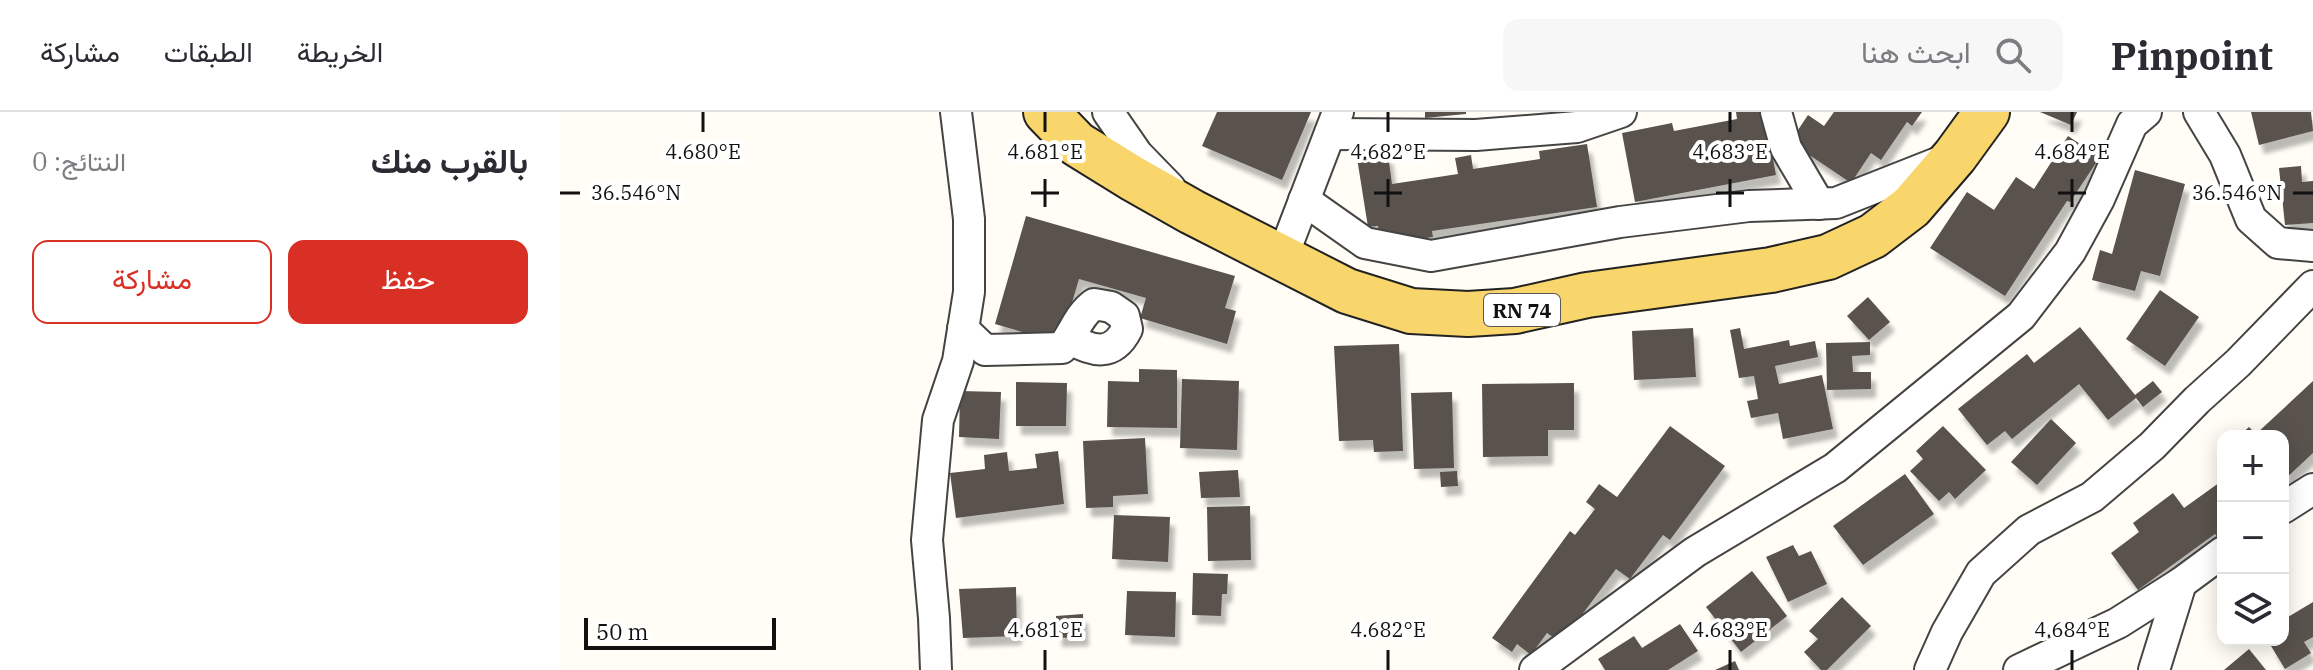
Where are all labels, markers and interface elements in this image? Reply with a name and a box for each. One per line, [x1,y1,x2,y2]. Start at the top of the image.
search box [1503,19,2063,91]
text: Pinpoint [2111,31,2273,80]
text: ابحث هنا [1861,32,1971,71]
text: مشاركة [40,33,120,70]
text: الطبقات [164,33,253,70]
text: الخريطة [297,33,383,70]
icon: search [1991,33,2035,77]
text: بالقرب منك [371,138,528,182]
text: 4.680°E [665,138,741,165]
text: 4.681°E [1007,138,1083,165]
text: 4.682°E [1350,138,1426,165]
text: 4.683°E [1692,138,1768,165]
text: 4.684°E [2034,138,2110,165]
text: النتائج: 0 [32,144,126,178]
text: 36.546°N [591,179,681,206]
text: 36.546°N [2192,179,2282,206]
button: مشاركة [32,240,272,324]
button: حفظ [288,240,528,324]
road number: RN 74 [1484,294,1560,326]
map controls [2217,430,2289,646]
button: + [2217,430,2289,502]
button: − [2217,502,2289,574]
button: layers [2217,574,2289,646]
scale bar [584,614,776,650]
text: 4.681°E [1007,616,1083,643]
text: 4.682°E [1350,616,1426,643]
text: 4.683°E [1692,616,1768,643]
text: 4.684°E [2034,616,2110,643]
text: 50 m [596,617,648,646]

